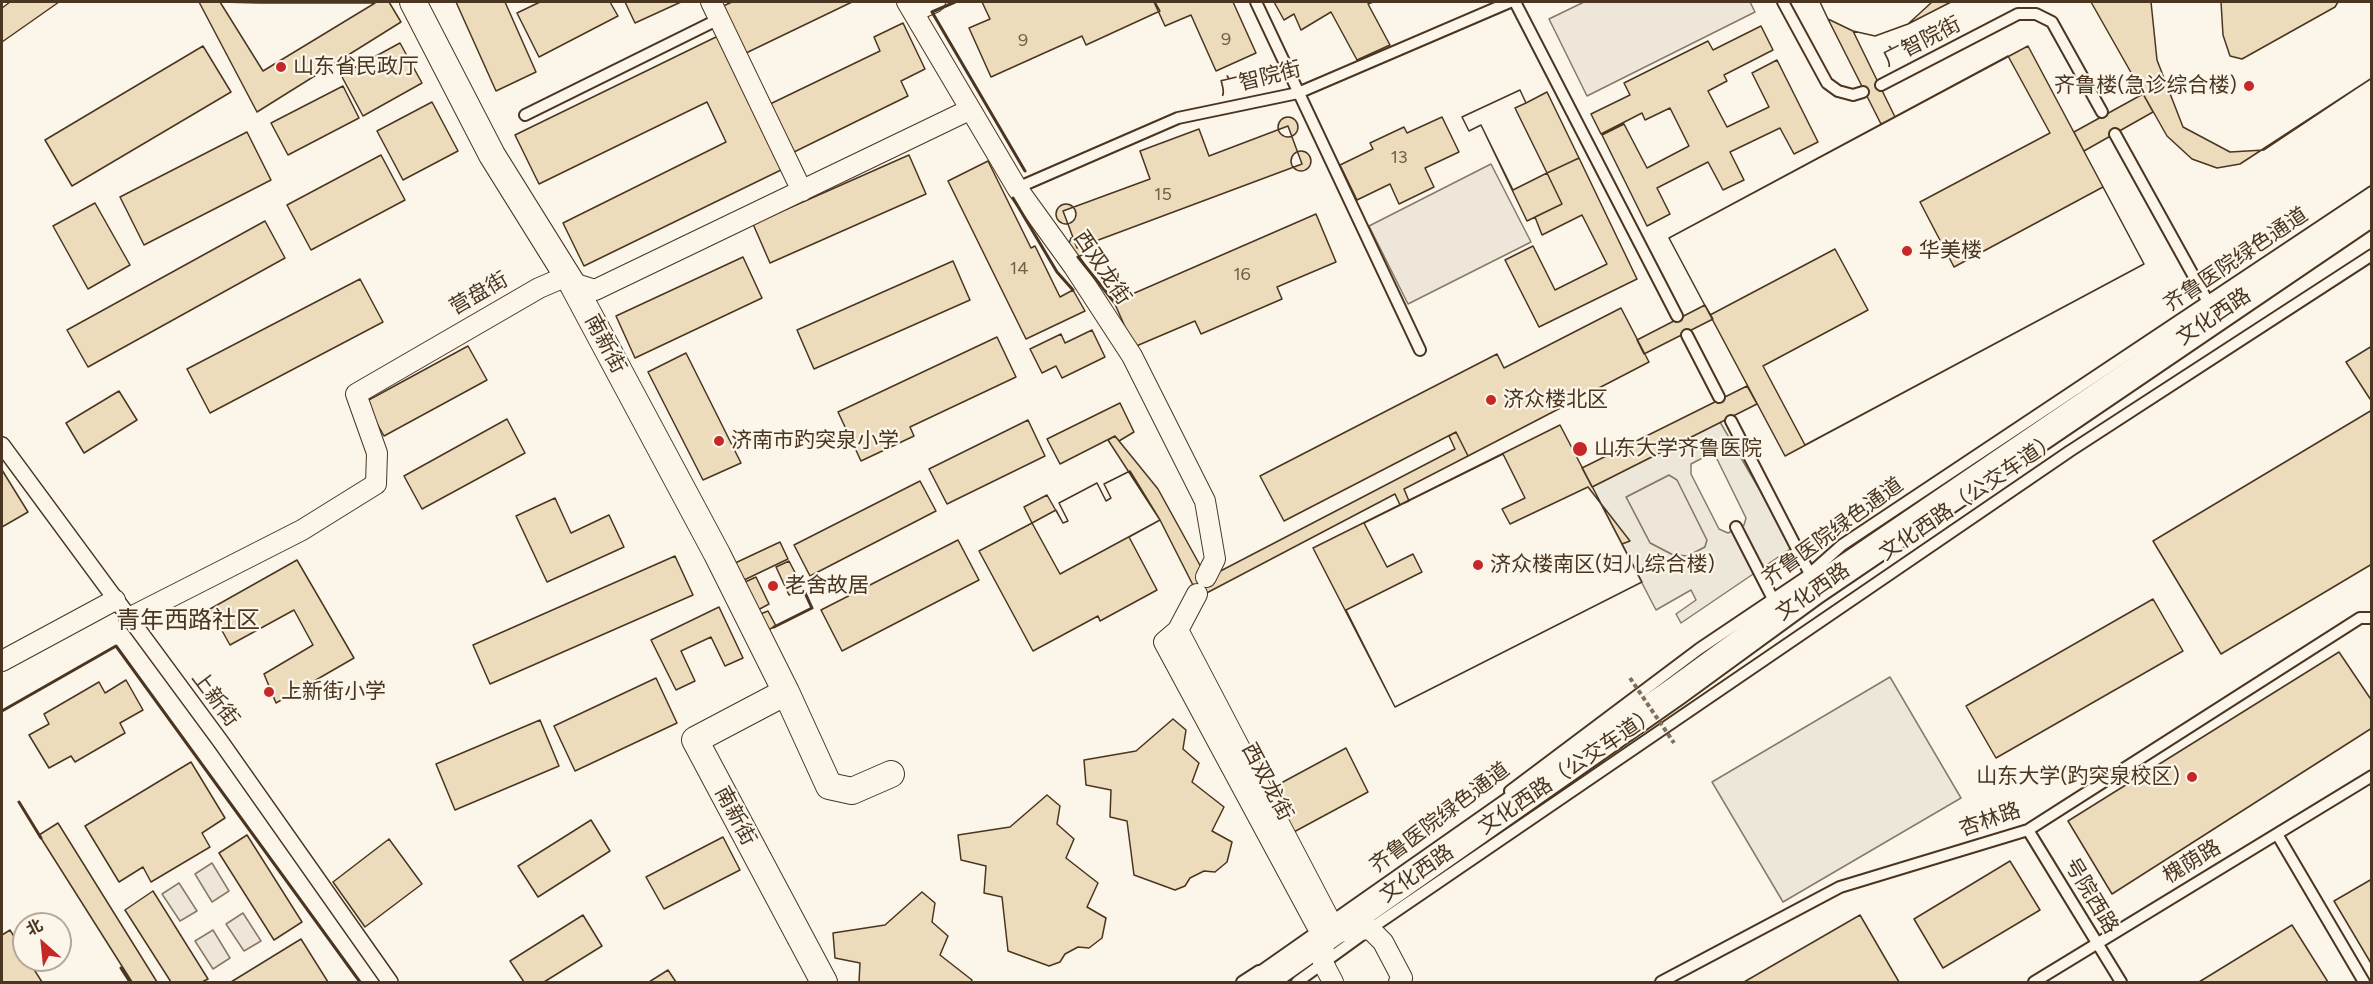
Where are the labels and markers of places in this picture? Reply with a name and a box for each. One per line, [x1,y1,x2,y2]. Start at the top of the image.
place label: 山东省民政厅 [293,54,419,80]
marker: 山东省民政厅 [274,60,288,74]
place label: 齐鲁楼(急诊综合楼) [2054,73,2237,99]
marker: 齐鲁楼(急诊综合楼) [2242,79,2256,93]
place label: 华美楼 [1919,238,1982,264]
marker: 华美楼 [1900,244,1914,258]
place label: 济众楼北区 [1503,387,1608,413]
marker: 济众楼北区 [1484,393,1498,407]
place label: 济南市趵突泉小学 [731,428,899,454]
marker: 济南市趵突泉小学 [712,434,726,448]
place label: 山东大学齐鲁医院 [1594,436,1762,462]
marker: 山东大学齐鲁医院 [1571,440,1589,458]
place label: 济众楼南区(妇儿综合楼) [1490,552,1715,578]
marker: 济众楼南区(妇儿综合楼) [1471,558,1485,572]
place label: 老舍故居 [785,573,869,599]
marker: 老舍故居 [766,579,780,593]
place label: 上新街小学 [281,679,386,705]
marker: 上新街小学 [262,685,276,699]
place label: 山东大学(趵突泉校区) [1976,764,2180,790]
marker: 山东大学(趵突泉校区) [2185,770,2199,784]

